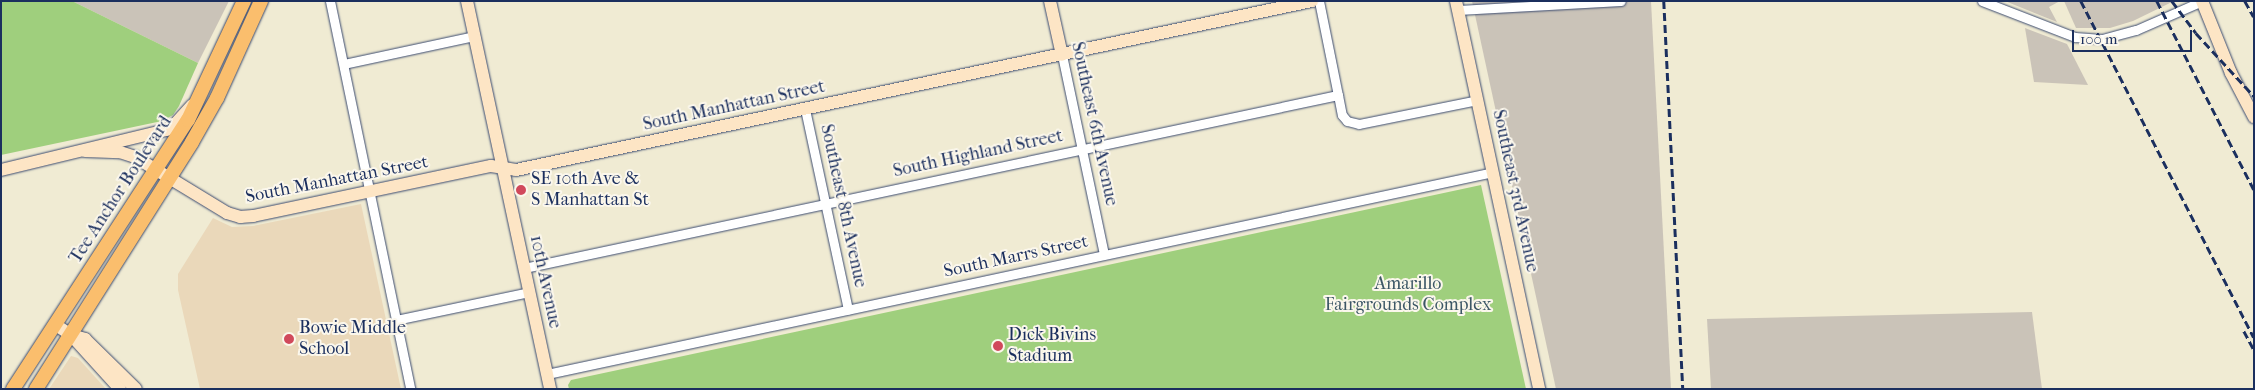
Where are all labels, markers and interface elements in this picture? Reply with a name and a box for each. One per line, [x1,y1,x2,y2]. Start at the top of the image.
scale bar [2075,20,2195,52]
text: 100 m [2080,30,2118,48]
street label: Southeast 6th Avenue [1066,40,1122,208]
street label: South Manhattan Street [641,76,827,136]
street label: Southeast 3rd Avenue [1487,108,1543,274]
street label: Tee Anchor Boulevard [65,112,177,268]
street label: Southeast 8th Avenue [815,122,871,290]
street label: South Highland Street [891,125,1065,183]
street label: South Manhattan Street [244,152,430,208]
place label: SE 10th Ave & S Manhattan St [531,169,649,212]
marker: SE 10th Ave & S Manhattan St [515,184,527,196]
street label: South Marrs Street [942,231,1090,283]
street label: 10th Avenue [525,233,565,331]
park label: Amarillo Fairgrounds Complex [1325,274,1491,316]
place label: Bowie Middle School [299,318,406,360]
place label: Dick Bivins Stadium [1008,325,1096,368]
marker: Bowie Middle School [283,333,295,345]
marker: Dick Bivins Stadium [992,340,1004,352]

